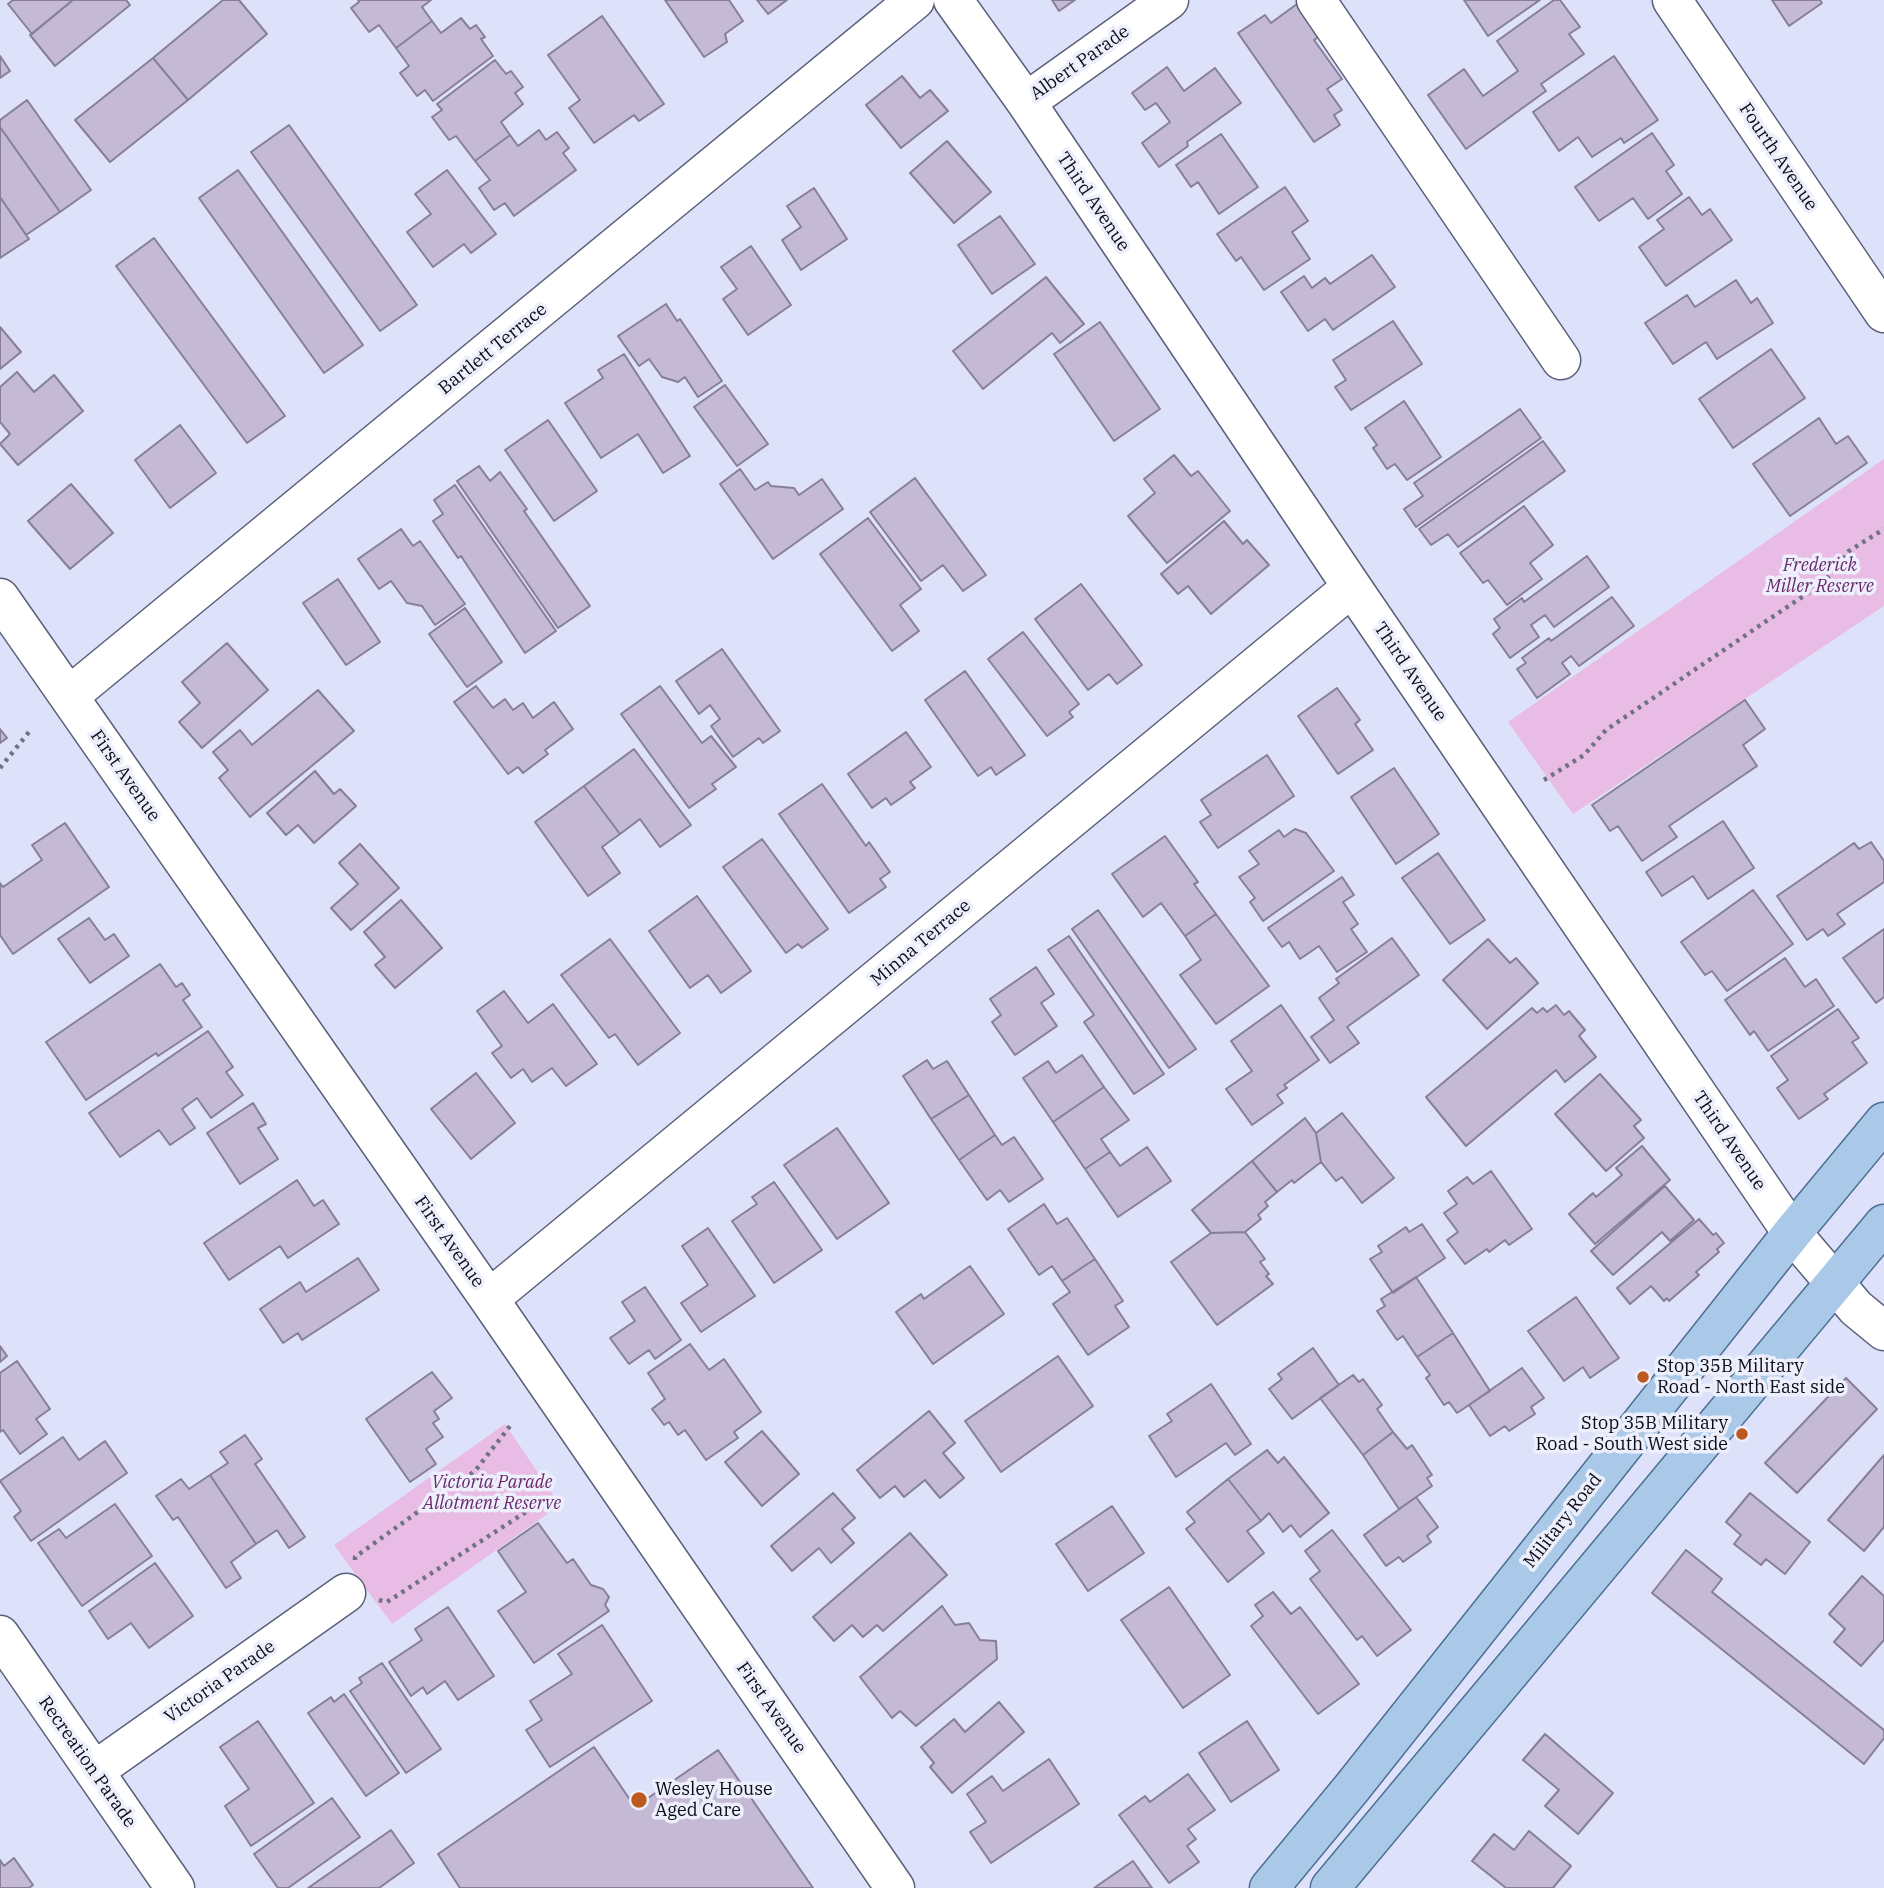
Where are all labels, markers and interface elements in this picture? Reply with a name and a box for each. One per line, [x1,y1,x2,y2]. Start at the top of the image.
street label: Albert Parade [1026,21,1134,105]
street label: Fourth Avenue [1734,99,1822,215]
street label: Third Avenue [1052,148,1134,256]
street label: Bartlett Terrace [434,299,552,399]
park label: Frederick Miller Reserve [1766,555,1874,598]
street label: Third Avenue [1369,618,1451,726]
street label: First Avenue [85,726,165,826]
street label: Minna Terrace [867,895,975,991]
street label: Third Avenue [1688,1087,1770,1195]
street label: First Avenue [409,1192,489,1292]
place label: Stop 35B Military Road - North East side [1657,1356,1845,1398]
marker: Stop 35B Military Road - North East side [1635,1369,1651,1385]
place label: Stop 35B Military Road - South West side [1536,1413,1728,1456]
marker: Stop 35B Military Road - South West side [1734,1426,1750,1442]
street label: Military Road [1519,1469,1607,1573]
park label: Victoria Parade Allotment Reserve [423,1472,561,1514]
street label: Victoria Parade [161,1636,279,1728]
street label: First Avenue [731,1658,811,1758]
street label: Recreation Parade [34,1692,140,1832]
place label: Wesley House Aged Care [655,1779,773,1822]
marker: Wesley House Aged Care [629,1790,649,1810]

